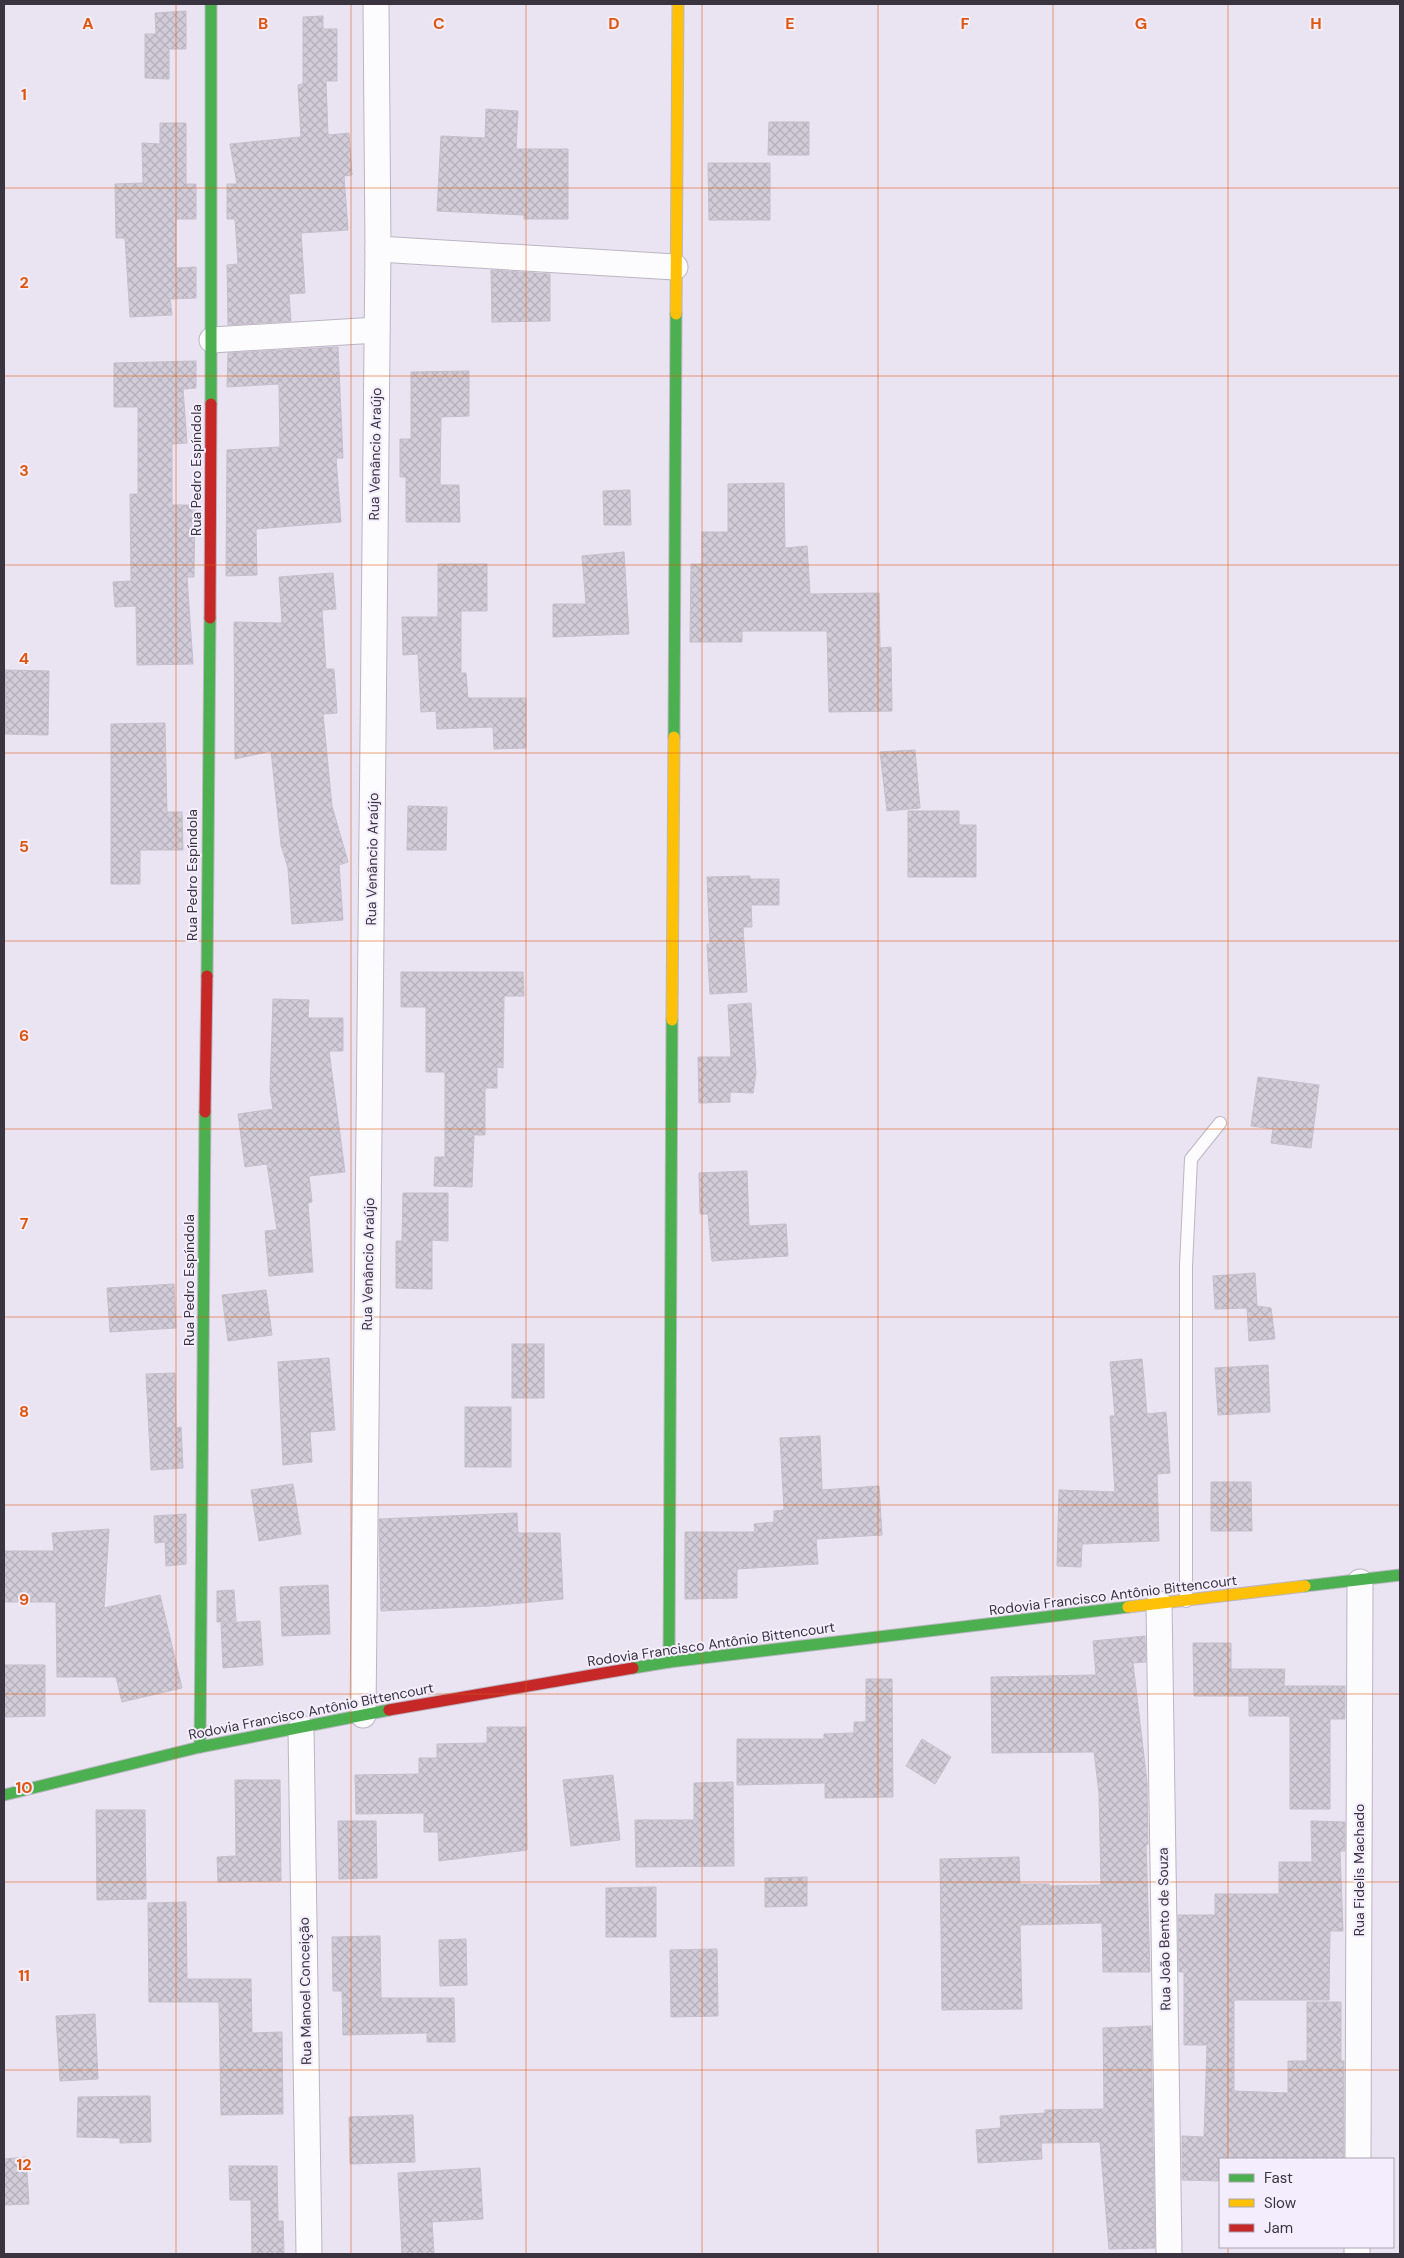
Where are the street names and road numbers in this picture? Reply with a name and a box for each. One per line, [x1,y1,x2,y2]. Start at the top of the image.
street label: Rua Venâncio Araújo [365,387,385,521]
street label: Rua Pedro Espíndola [187,404,205,536]
street label: Rua Venâncio Araújo [362,792,382,926]
street label: Rua Pedro Espíndola [183,809,201,941]
street label: Rua Venâncio Araújo [358,1197,378,1331]
street label: Rua Pedro Espíndola [180,1214,198,1346]
street label: Rodovia Francisco Antônio Bittencourt [988,1571,1238,1619]
street label: Rodovia Francisco Antônio Bittencourt [586,1618,836,1670]
street label: Rodovia Francisco Antônio Bittencourt [187,1678,435,1744]
street label: Rua Fidelis Machado [1350,1804,1368,1936]
street label: Rua João Bento de Souza [1154,1847,1174,2011]
street label: Rua Manoel Conceição [295,1917,315,2065]

